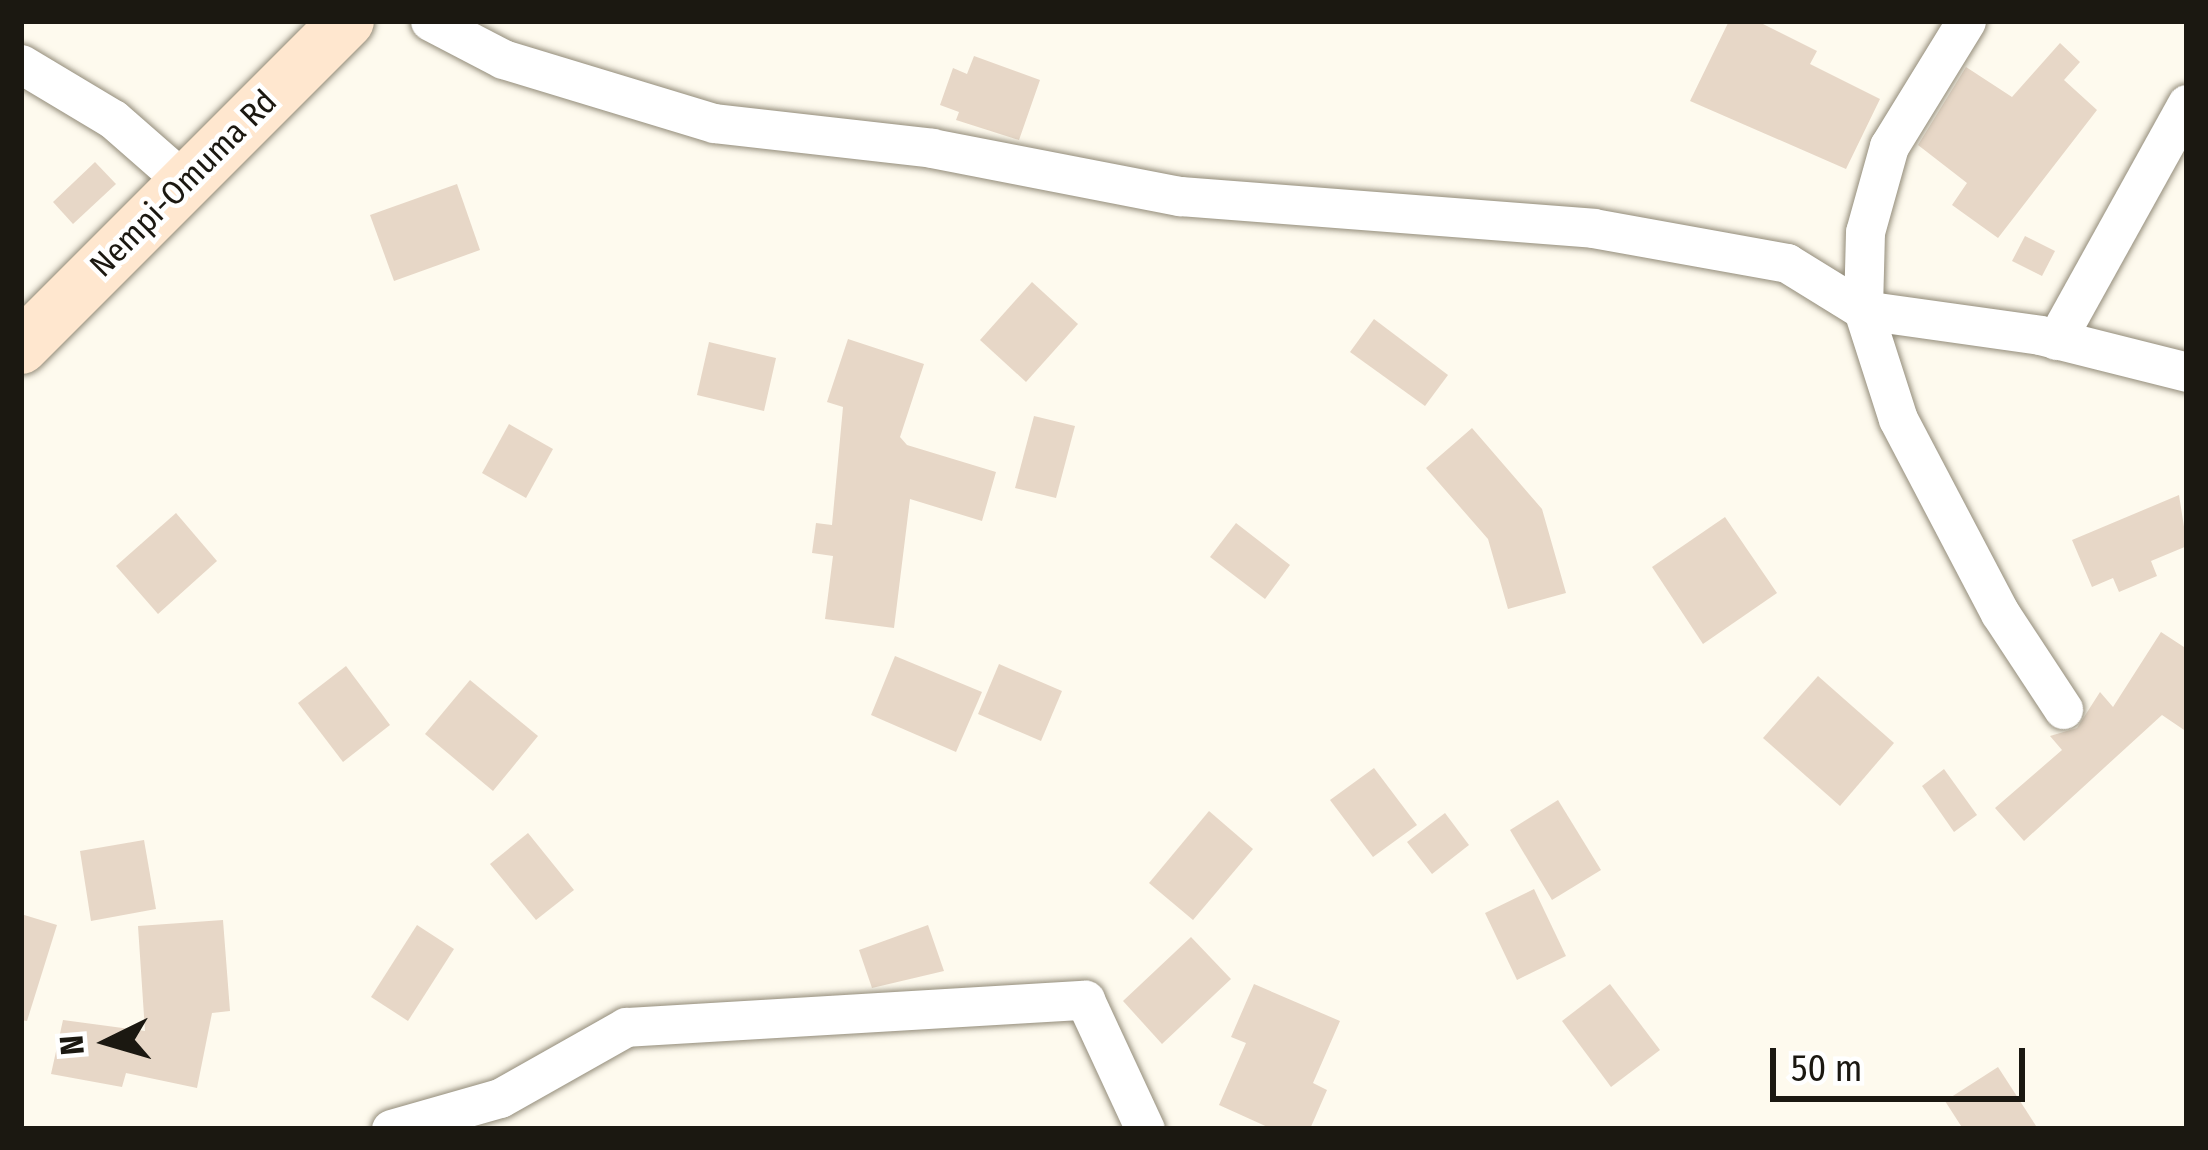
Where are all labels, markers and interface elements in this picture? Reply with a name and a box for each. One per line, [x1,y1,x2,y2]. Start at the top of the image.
street label: Nempi-Omuma Rd [82,82,286,286]
north arrow [48,982,168,1102]
scale bar [1776,1024,2031,1098]
text: N [51,1034,93,1057]
text: 50 m [1791,1047,1862,1091]

